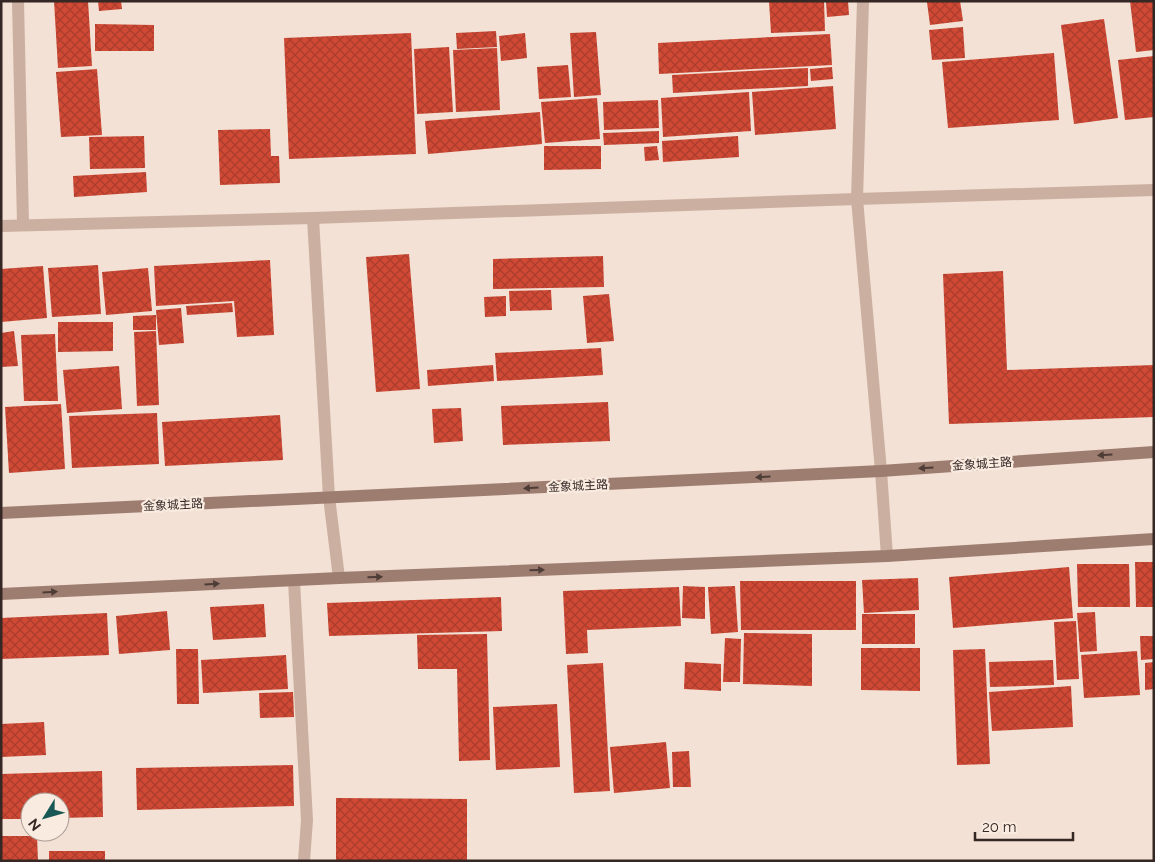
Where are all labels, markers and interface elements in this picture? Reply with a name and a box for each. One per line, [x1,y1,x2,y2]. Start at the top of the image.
one-way arrow [1097,452,1113,460]
street label: 金象城主路 [952,455,1012,473]
one-way arrow [917,464,933,472]
one-way arrow [755,473,771,481]
street label: 金象城主路 [548,477,608,495]
one-way arrow [523,484,539,492]
street label: 金象城主路 [143,496,203,514]
one-way arrow [529,566,545,574]
one-way arrow [367,572,383,580]
one-way arrow [205,580,221,588]
one-way arrow [42,588,58,596]
north arrow [20,792,70,842]
scale bar [975,810,1072,842]
text: N [25,816,44,834]
text: 20 m [982,818,1017,836]

